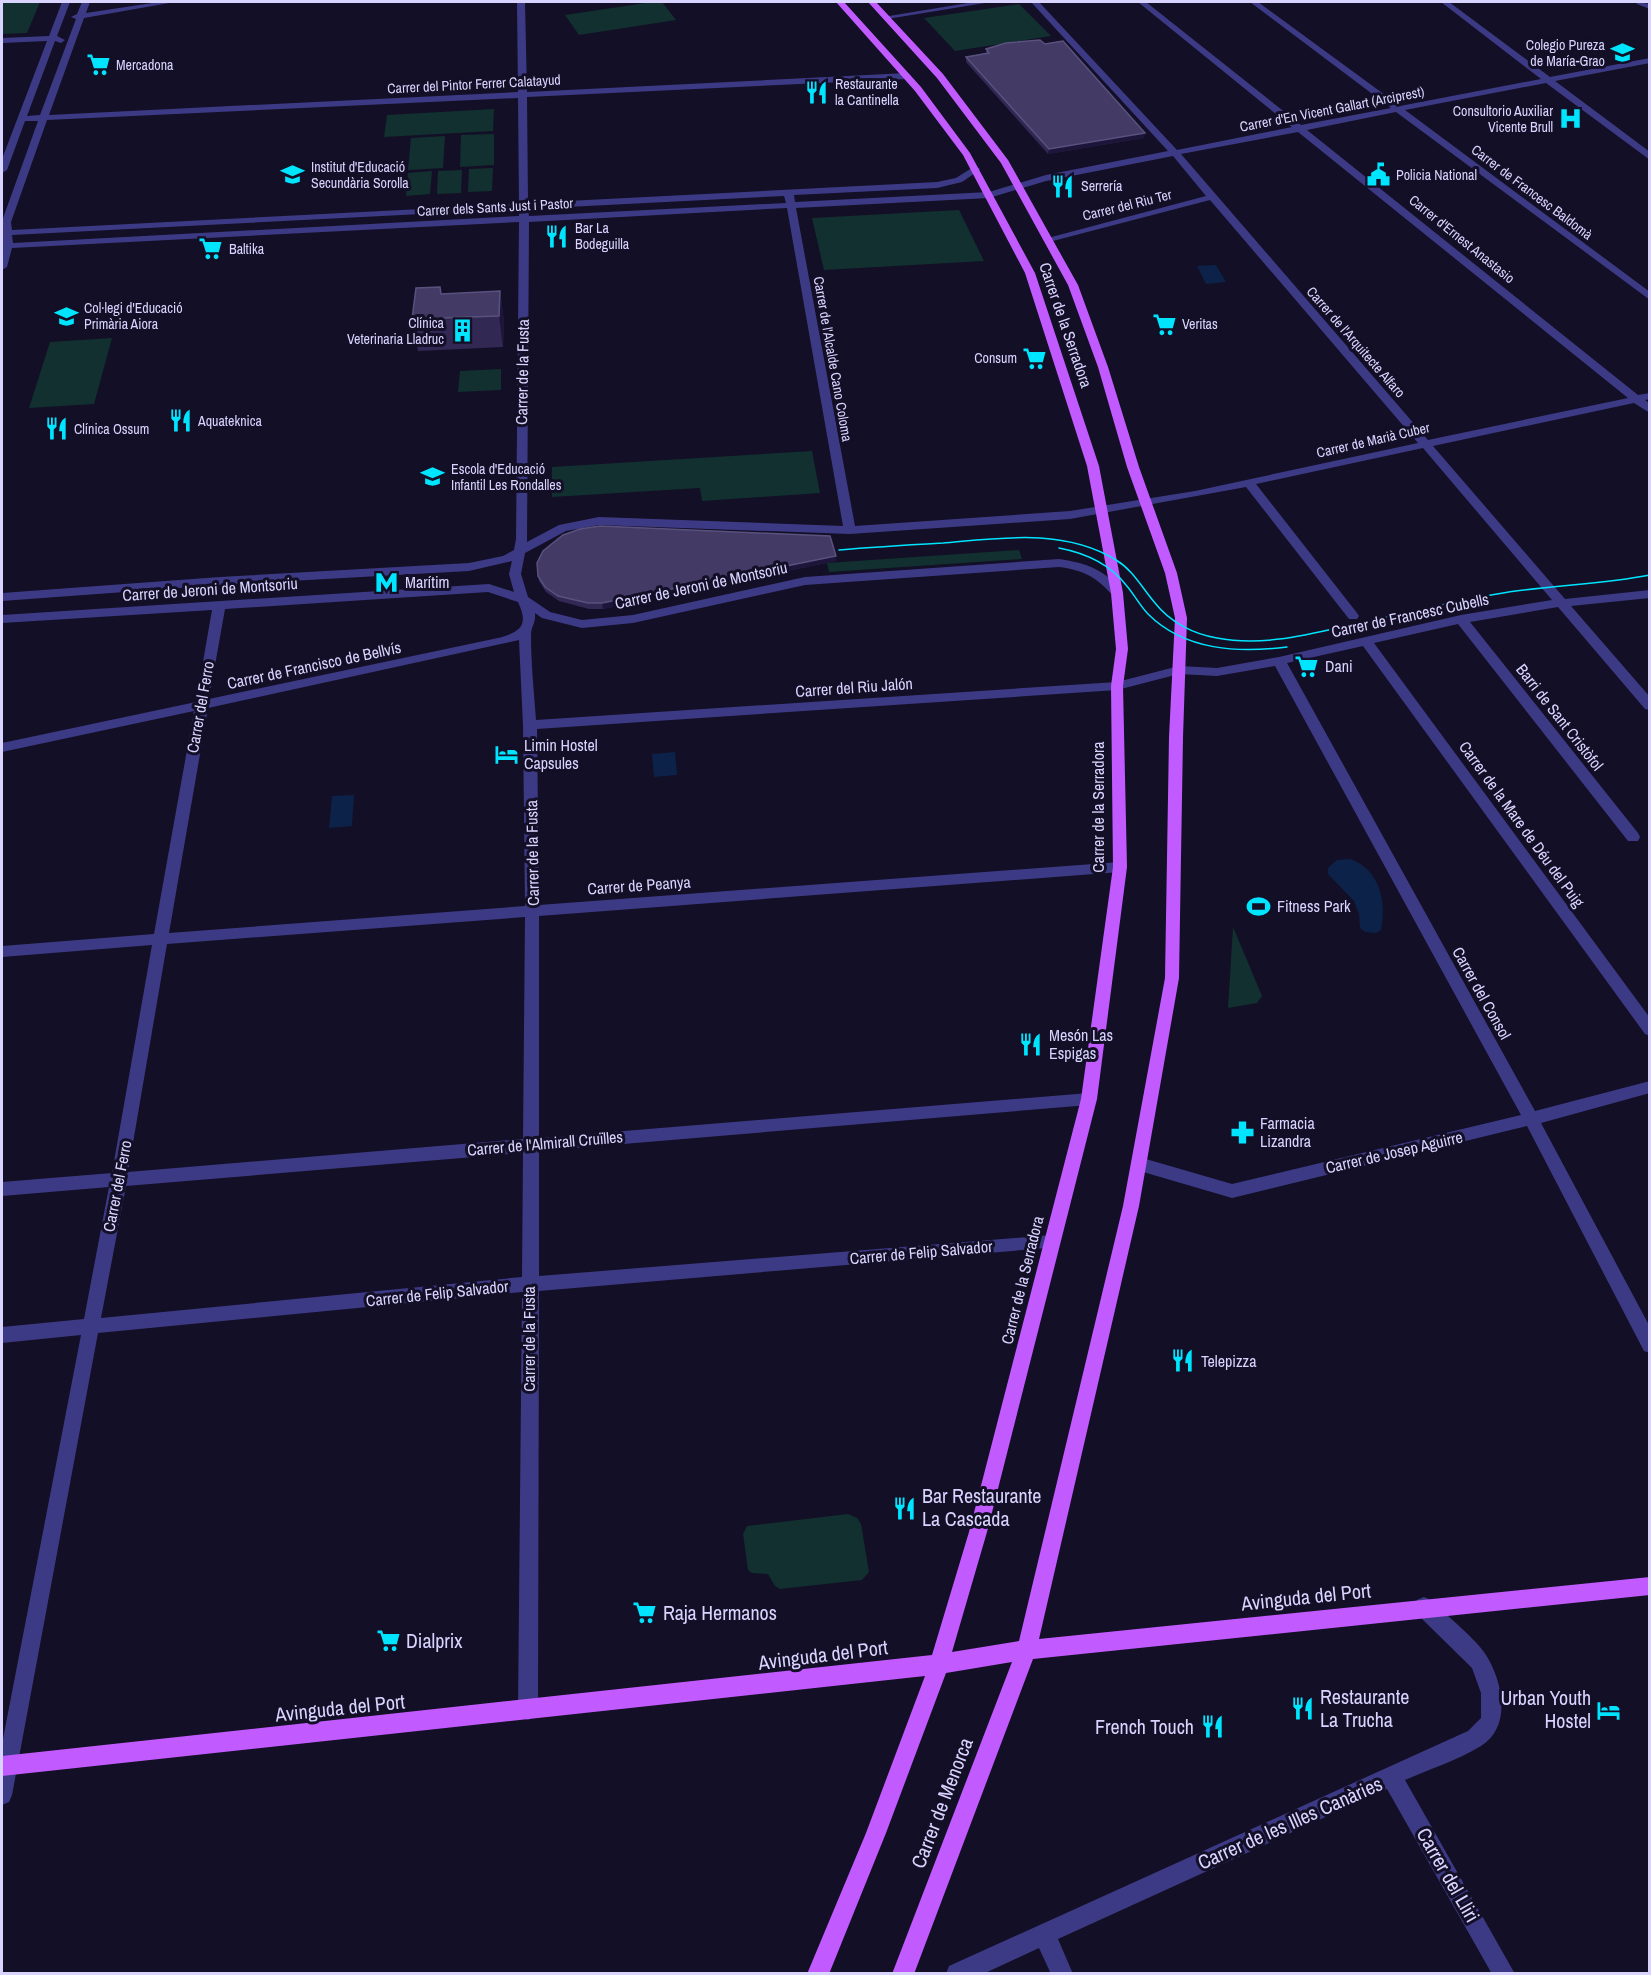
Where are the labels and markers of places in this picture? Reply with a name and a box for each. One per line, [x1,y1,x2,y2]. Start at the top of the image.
place label: Colegio Pureza de María-Grao [1526,36,1606,70]
school or university icon: Colegio Pureza de María-Grao [1610,40,1636,66]
supermarket icon: Mercadona [85,52,111,78]
place label: Mercadona [116,56,174,74]
place label: Restaurante la Cantinella [835,75,899,109]
restaurant icon: Restaurante la Cantinella [804,79,830,105]
place label: Consultorio Auxiliar Vicente Brull [1453,102,1553,136]
hospital icon: Consultorio Auxiliar Vicente Brull [1558,106,1584,132]
place label: Institut d'Educació Secundària Sorolla [311,158,409,192]
school or university icon: Institut d'Educació Secundària Sorolla [280,162,306,188]
public building icon: Policia National [1365,162,1391,188]
place label: Policia National [1396,166,1477,184]
restaurant icon: Serrería [1050,173,1076,199]
place label: Serrería [1081,177,1123,195]
place label: Bar La Bodeguilla [575,219,630,253]
restaurant icon: Bar La Bodeguilla [544,223,570,249]
supermarket icon: Baltika [198,236,224,262]
place label: Baltika [229,240,265,258]
place label: Col·legi d'Educació Primària Aiora [84,299,183,333]
school or university icon: Col·legi d'Educació Primària Aiora [53,303,79,329]
supermarket icon: Veritas [1151,311,1177,337]
place label: Clínica Veterinaria Lladruc [347,314,445,348]
place label: Veritas [1182,315,1218,333]
building icon: Clínica Veterinaria Lladruc [449,318,475,344]
supermarket icon: Consum [1022,345,1048,371]
place label: Consum [974,349,1017,367]
restaurant icon: Aquateknica [167,408,193,434]
place label: Aquateknica [197,412,262,430]
restaurant icon: Clínica Ossum [43,416,69,442]
place label: Clínica Ossum [74,420,149,438]
place label: Escola d'Educació Infantil Les Rondalles [451,460,562,494]
school or university icon: Escola d'Educació Infantil Les Rondalles [420,464,446,490]
metro station icon: Marítim [374,569,400,595]
place label: Marítim [405,571,449,593]
supermarket icon: Dani [1294,653,1320,679]
place label: Dani [1325,655,1353,677]
place label: Limin Hostel Capsules [524,734,598,774]
hotel icon: Limin Hostel Capsules [493,741,519,767]
sports icon: Fitness Park [1246,893,1272,919]
place label: Fitness Park [1277,895,1351,917]
place label: Mesón Las Espigas [1049,1024,1113,1064]
restaurant icon: Mesón Las Espigas [1018,1031,1044,1057]
place label: Farmacia Lizandra [1260,1112,1315,1152]
pharmacy icon: Farmacia Lizandra [1229,1119,1255,1145]
restaurant icon: Telepizza [1170,1348,1196,1374]
place label: Telepizza [1201,1350,1257,1372]
place label: Bar Restaurante La Cascada [922,1482,1041,1532]
restaurant icon: Bar Restaurante La Cascada [891,1495,917,1521]
place label: Raja Hermanos [663,1599,777,1626]
supermarket icon: Raja Hermanos [632,1600,658,1626]
place label: Dialprix [406,1627,463,1654]
supermarket icon: Dialprix [375,1628,401,1654]
place label: Restaurante La Trucha [1320,1683,1409,1733]
place label: Urban Youth Hostel [1501,1684,1591,1734]
restaurant icon: Restaurante La Trucha [1289,1696,1315,1722]
hotel icon: Urban Youth Hostel [1596,1697,1622,1723]
place label: French Touch [1095,1713,1194,1740]
restaurant icon: French Touch [1199,1714,1225,1740]

